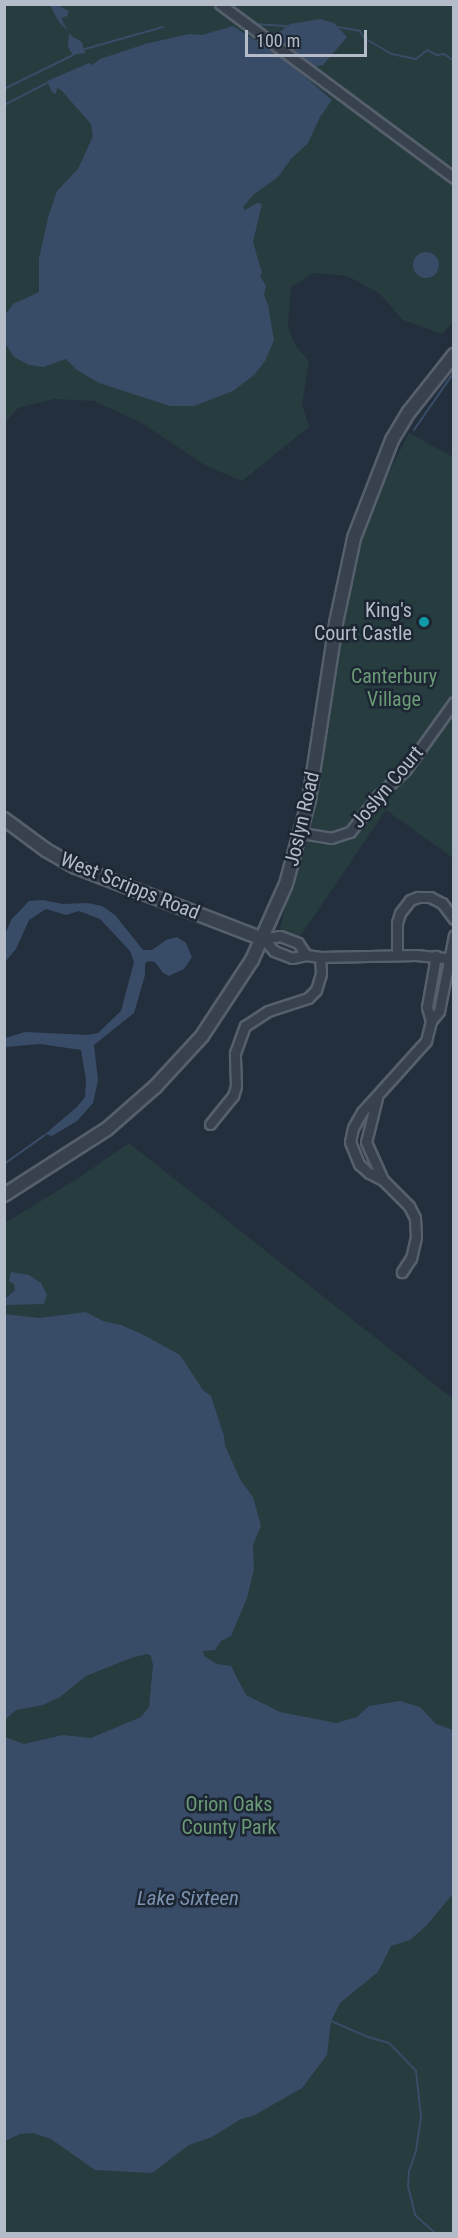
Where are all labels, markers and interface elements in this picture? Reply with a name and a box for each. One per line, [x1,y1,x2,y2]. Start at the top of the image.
scale bar [248,18,370,56]
text: 100 m [256,30,300,51]
place label: King's Court Castle [314,598,412,645]
marker: King's Court Castle [417,615,431,629]
park label: Canterbury Village [351,664,437,711]
street label: Joslyn Court [346,741,428,833]
street label: Joslyn Road [279,769,325,869]
street label: West Scripps Road [57,847,203,925]
park label: Orion Oaks County Park [181,1793,277,1840]
water label: Lake Sixteen [137,1885,239,1911]

